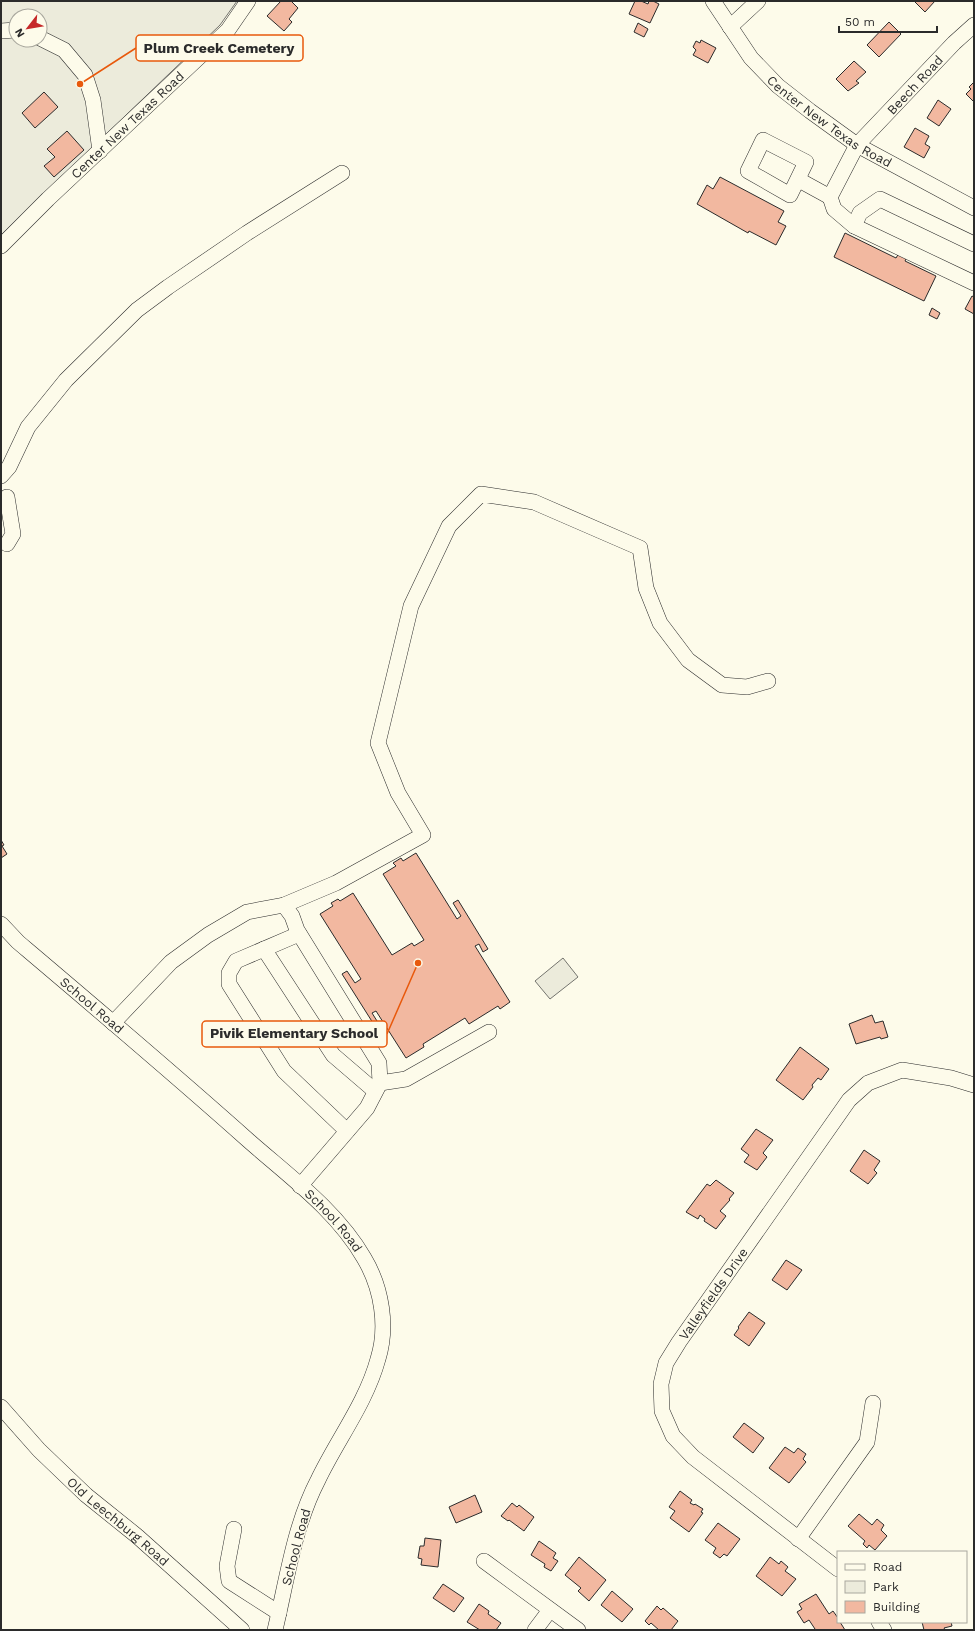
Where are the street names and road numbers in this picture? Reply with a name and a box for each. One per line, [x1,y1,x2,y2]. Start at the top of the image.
street label: Beech Road [884,52,946,118]
street label: Center New Texas Road [68,68,187,181]
street label: Center New Texas Road [764,72,895,170]
street label: School Road [57,974,127,1036]
street label: School Road [302,1186,366,1254]
street label: Valleyfields Drive [676,1245,750,1342]
street label: Old Leechburg Road [64,1474,172,1569]
street label: School Road [279,1507,313,1587]

